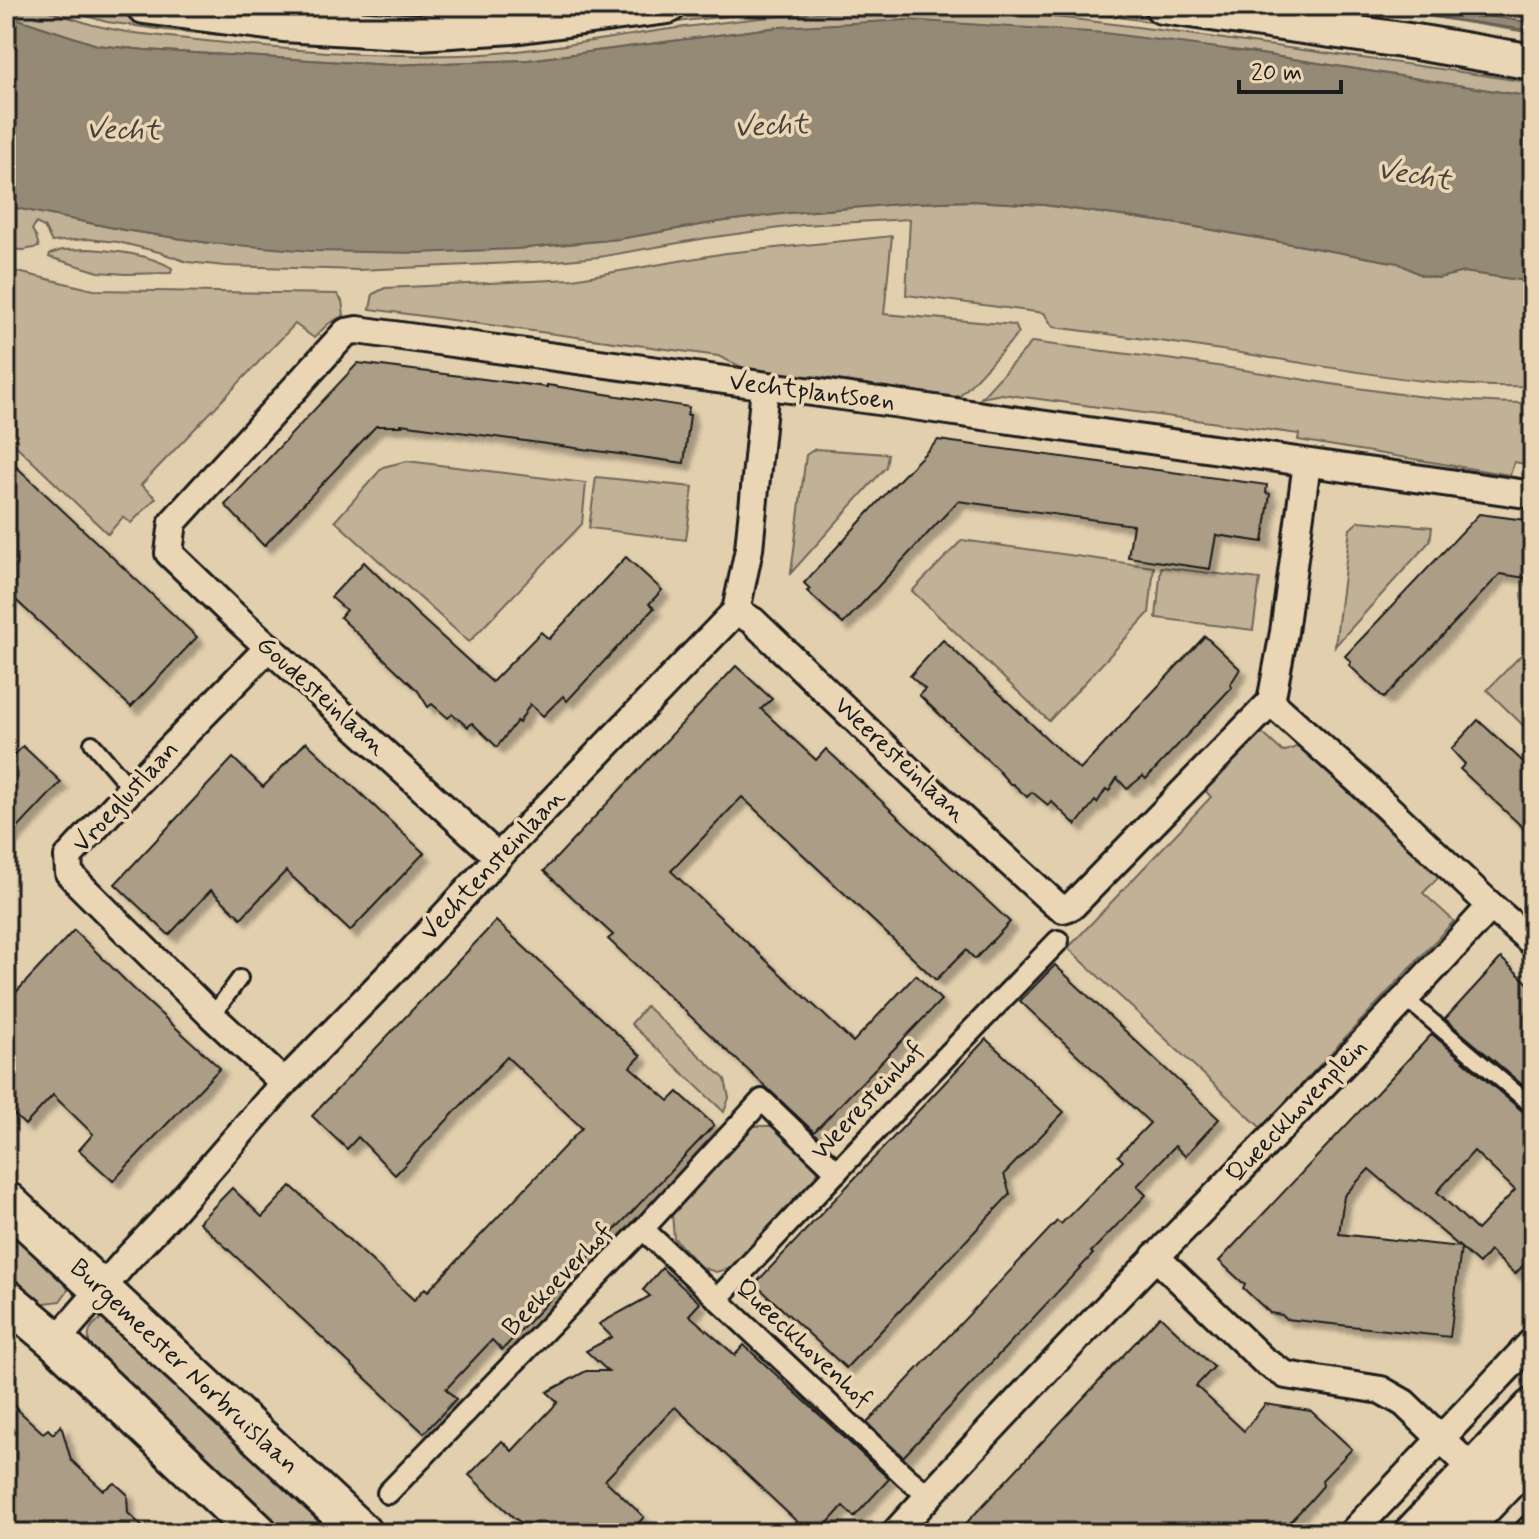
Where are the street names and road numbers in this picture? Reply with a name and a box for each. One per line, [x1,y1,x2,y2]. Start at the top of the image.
street label: Vechtplantsoen [727,365,897,419]
street label: Goudesteinlaan [249,628,393,764]
street label: Weeresteinlaan [826,690,974,830]
street label: Vroeglustlaan [65,733,187,861]
street label: Vechtensteinlaan [413,781,573,949]
street label: Queeckhovenplein [1219,1031,1375,1191]
street label: Weeresteinhof [804,1034,932,1168]
street label: Beekoeverhof [495,1216,621,1344]
street label: Burgemeester Norbruislaan [61,1252,306,1484]
street label: Queeckhovenhof [727,1272,879,1416]

